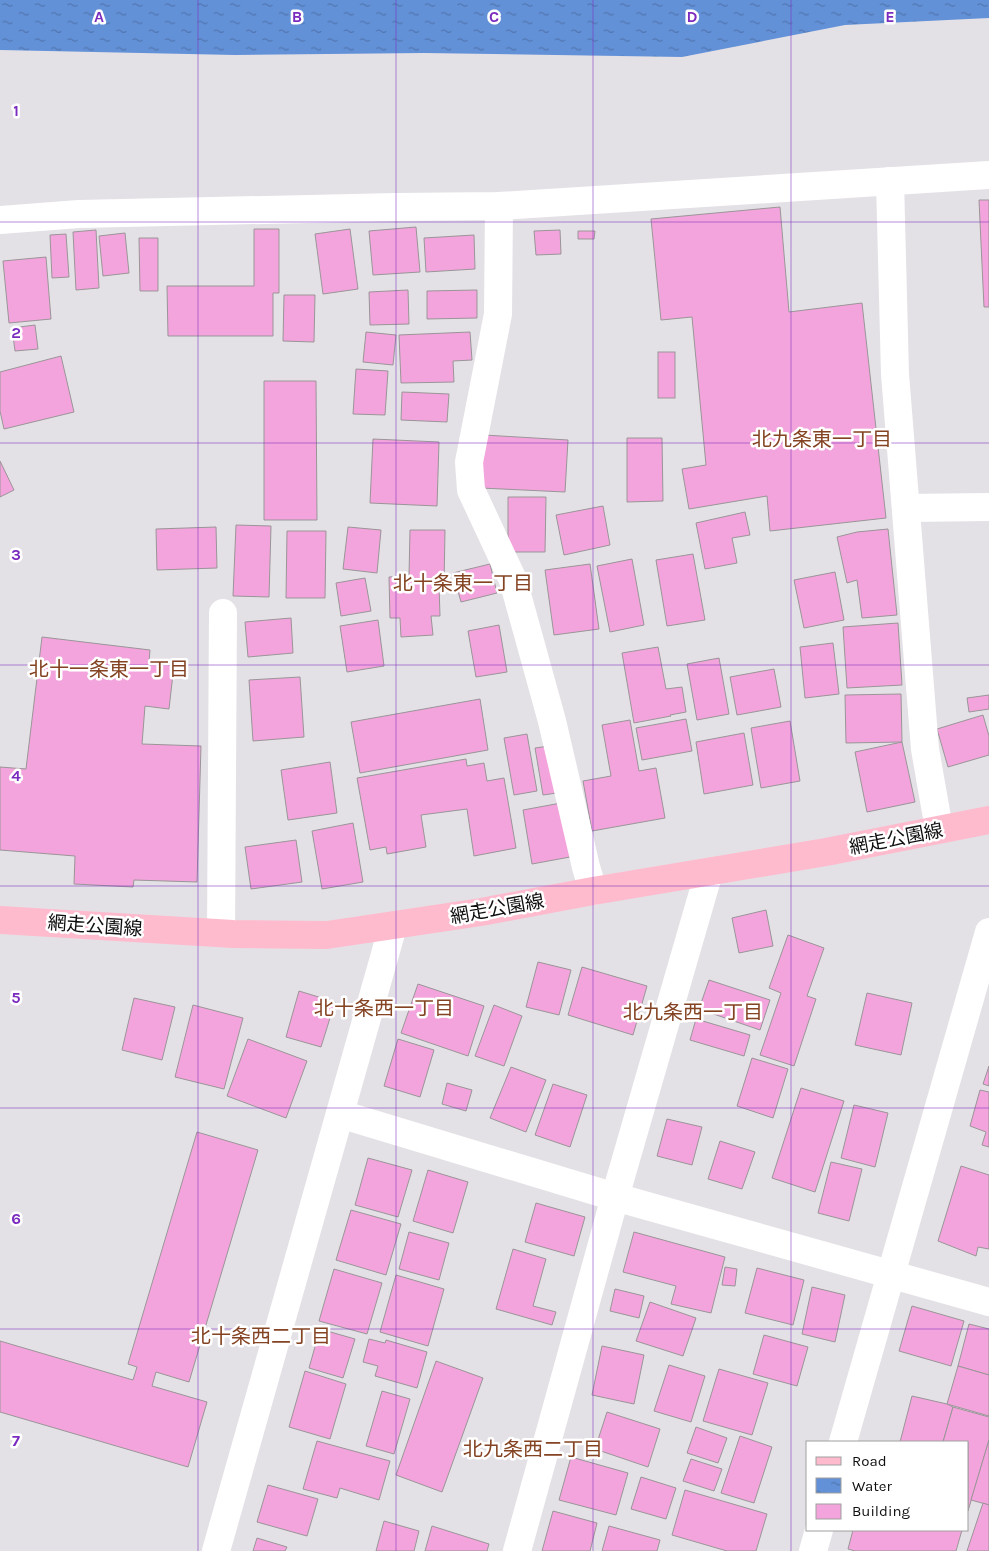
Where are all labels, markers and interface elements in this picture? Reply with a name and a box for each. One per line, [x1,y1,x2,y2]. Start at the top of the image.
text: A [94,7,104,26]
text: B [292,7,302,26]
text: C [489,7,499,26]
text: D [687,7,698,26]
text: E [885,7,895,26]
text: 1 [13,101,19,120]
text: 2 [11,323,21,342]
district label: 北九条東一丁目 [752,428,892,451]
text: 3 [11,545,21,564]
district label: 北十条東一丁目 [393,572,533,595]
district label: 北十一条東一丁目 [29,658,189,681]
text: 4 [11,766,21,785]
street label: 網走公園線 [847,819,945,859]
street label: 網走公園線 [448,890,546,928]
street label: 網走公園線 [47,912,143,940]
text: 5 [11,988,21,1007]
district label: 北十条西一丁目 [314,997,454,1020]
district label: 北九条西一丁目 [623,1001,763,1024]
text: 6 [11,1209,21,1228]
district label: 北十条西二丁目 [191,1325,331,1348]
text: 7 [12,1431,20,1450]
district label: 北九条西二丁目 [463,1438,603,1461]
legend [806,1441,969,1531]
text: Road [852,1452,887,1470]
text: Water [852,1477,893,1495]
text: Building [852,1502,910,1520]

